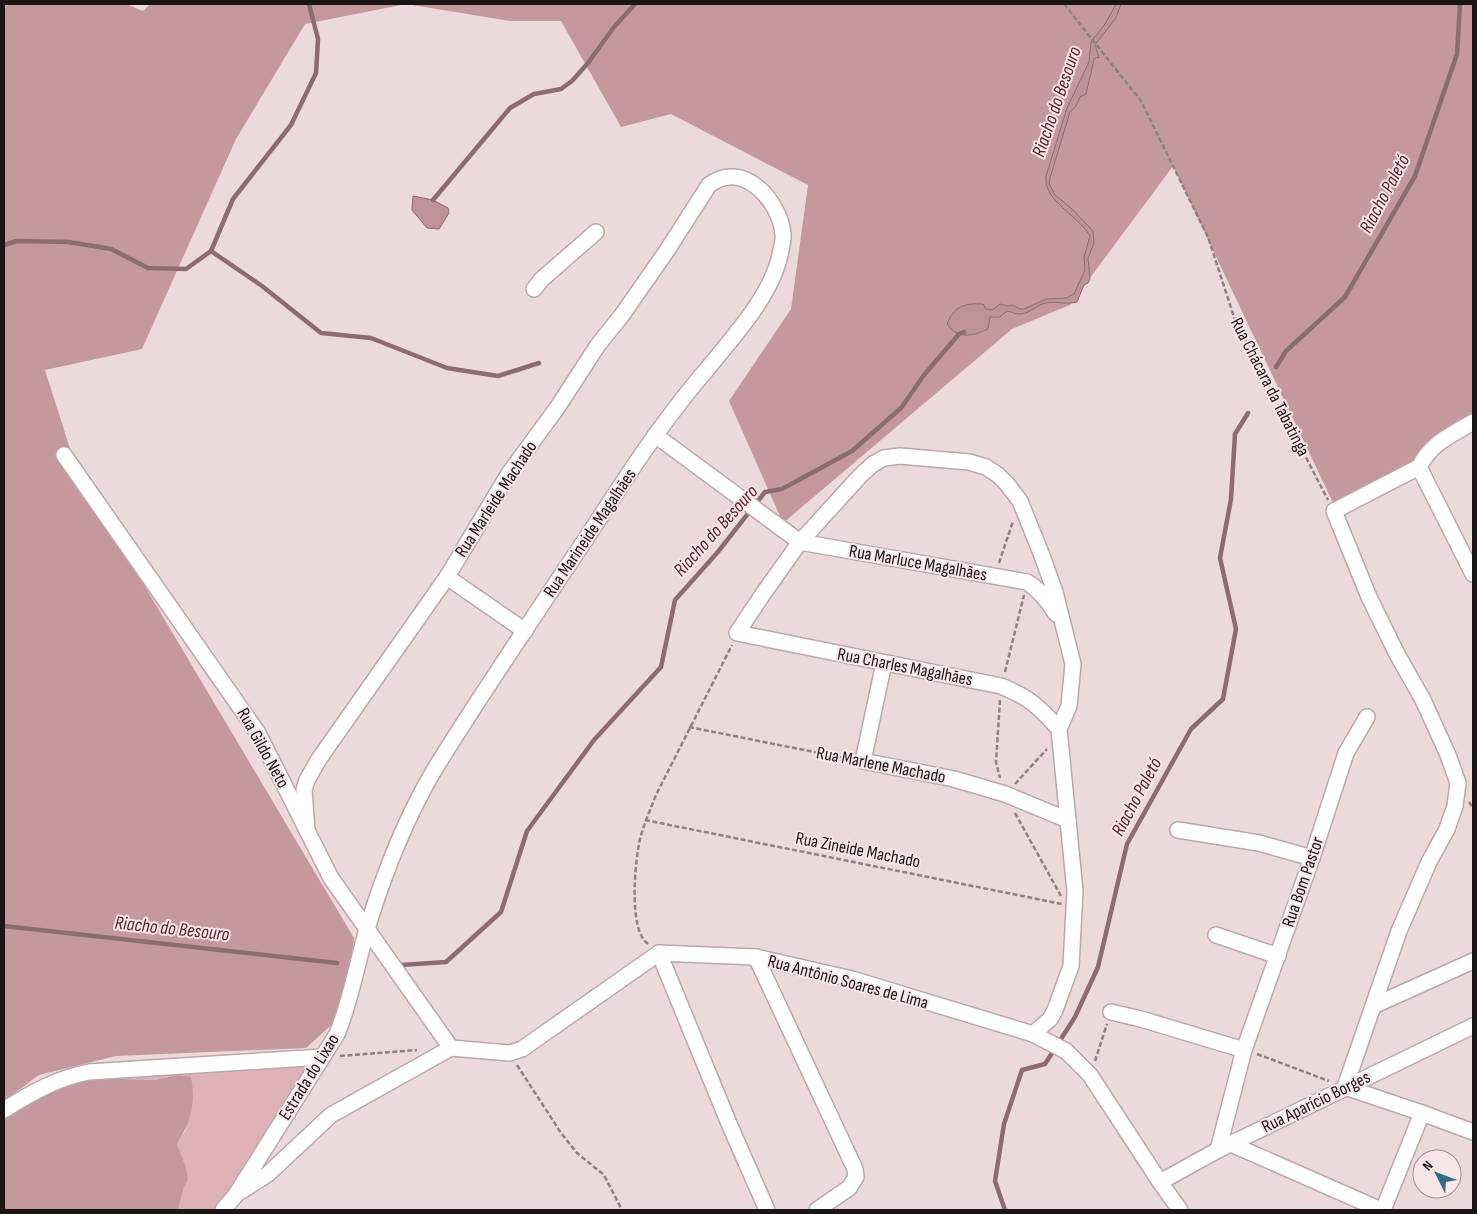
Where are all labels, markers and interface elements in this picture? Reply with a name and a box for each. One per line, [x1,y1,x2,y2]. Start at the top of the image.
water label: Riacho do Besouro [1027,44,1087,160]
water label: Riacho Paletó [1355,151,1415,237]
street label: Rua Chácara da Tabatinga [1226,314,1314,460]
street label: Rua Marleide Machado [451,437,541,561]
street label: Rua Marineide Magalhães [539,465,641,601]
water label: Riacho do Besouro [669,480,763,581]
street label: Rua Marluce Magalhães [847,541,989,585]
street label: Rua Charles Magalhães [836,644,974,690]
street label: Rua Gildo Neto [232,704,294,792]
street label: Rua Marlene Machado [815,742,947,788]
water label: Riacho Paletó [1107,754,1167,840]
street label: Rua Zineide Machado [794,828,922,872]
street label: Rua Bom Pastor [1278,834,1328,930]
water label: Riacho do Besouro [114,912,231,946]
street label: Rua Antônio Soares de Lima [765,950,931,1014]
street label: Estrada do Lixao [274,1030,344,1124]
street label: Rua Aparício Borges [1258,1067,1374,1137]
north arrow [1412,1149,1462,1199]
text: N [1419,1157,1437,1174]

